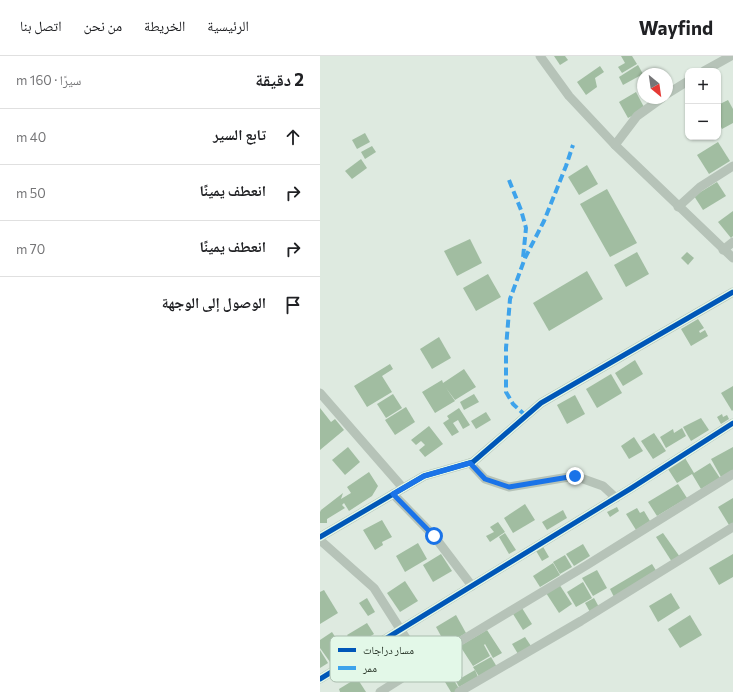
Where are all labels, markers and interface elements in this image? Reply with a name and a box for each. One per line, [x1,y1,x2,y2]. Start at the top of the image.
text: Wayfind [639,16,713,39]
text: اتصل بنا [20,17,61,34]
text: من نحن [83,17,122,34]
text: الخريطة [144,17,185,34]
text: الرئيسية [207,17,249,34]
north arrow [637,68,673,104]
map controls [685,68,721,140]
button: + [685,68,721,104]
text: 2 دقيقة [255,69,304,90]
text: سيرًا · 160 m [16,72,81,88]
button: − [685,104,721,140]
text: تابع السير [213,125,266,143]
icon: ahead [282,126,304,148]
text: 40 m [16,129,46,145]
text: انعطف يمينًا [200,181,266,199]
icon: right [282,182,304,204]
text: 50 m [16,185,46,201]
text: انعطف يمينًا [200,237,266,255]
icon: right [282,238,304,260]
text: 70 m [16,241,45,257]
text: الوصول إلى الوجهة [162,293,266,311]
icon: arrive [282,294,304,316]
route end [566,467,584,485]
route start [425,527,443,545]
legend [330,636,462,682]
text: مسار دراجات [363,643,414,656]
text: ممر [362,661,377,674]

